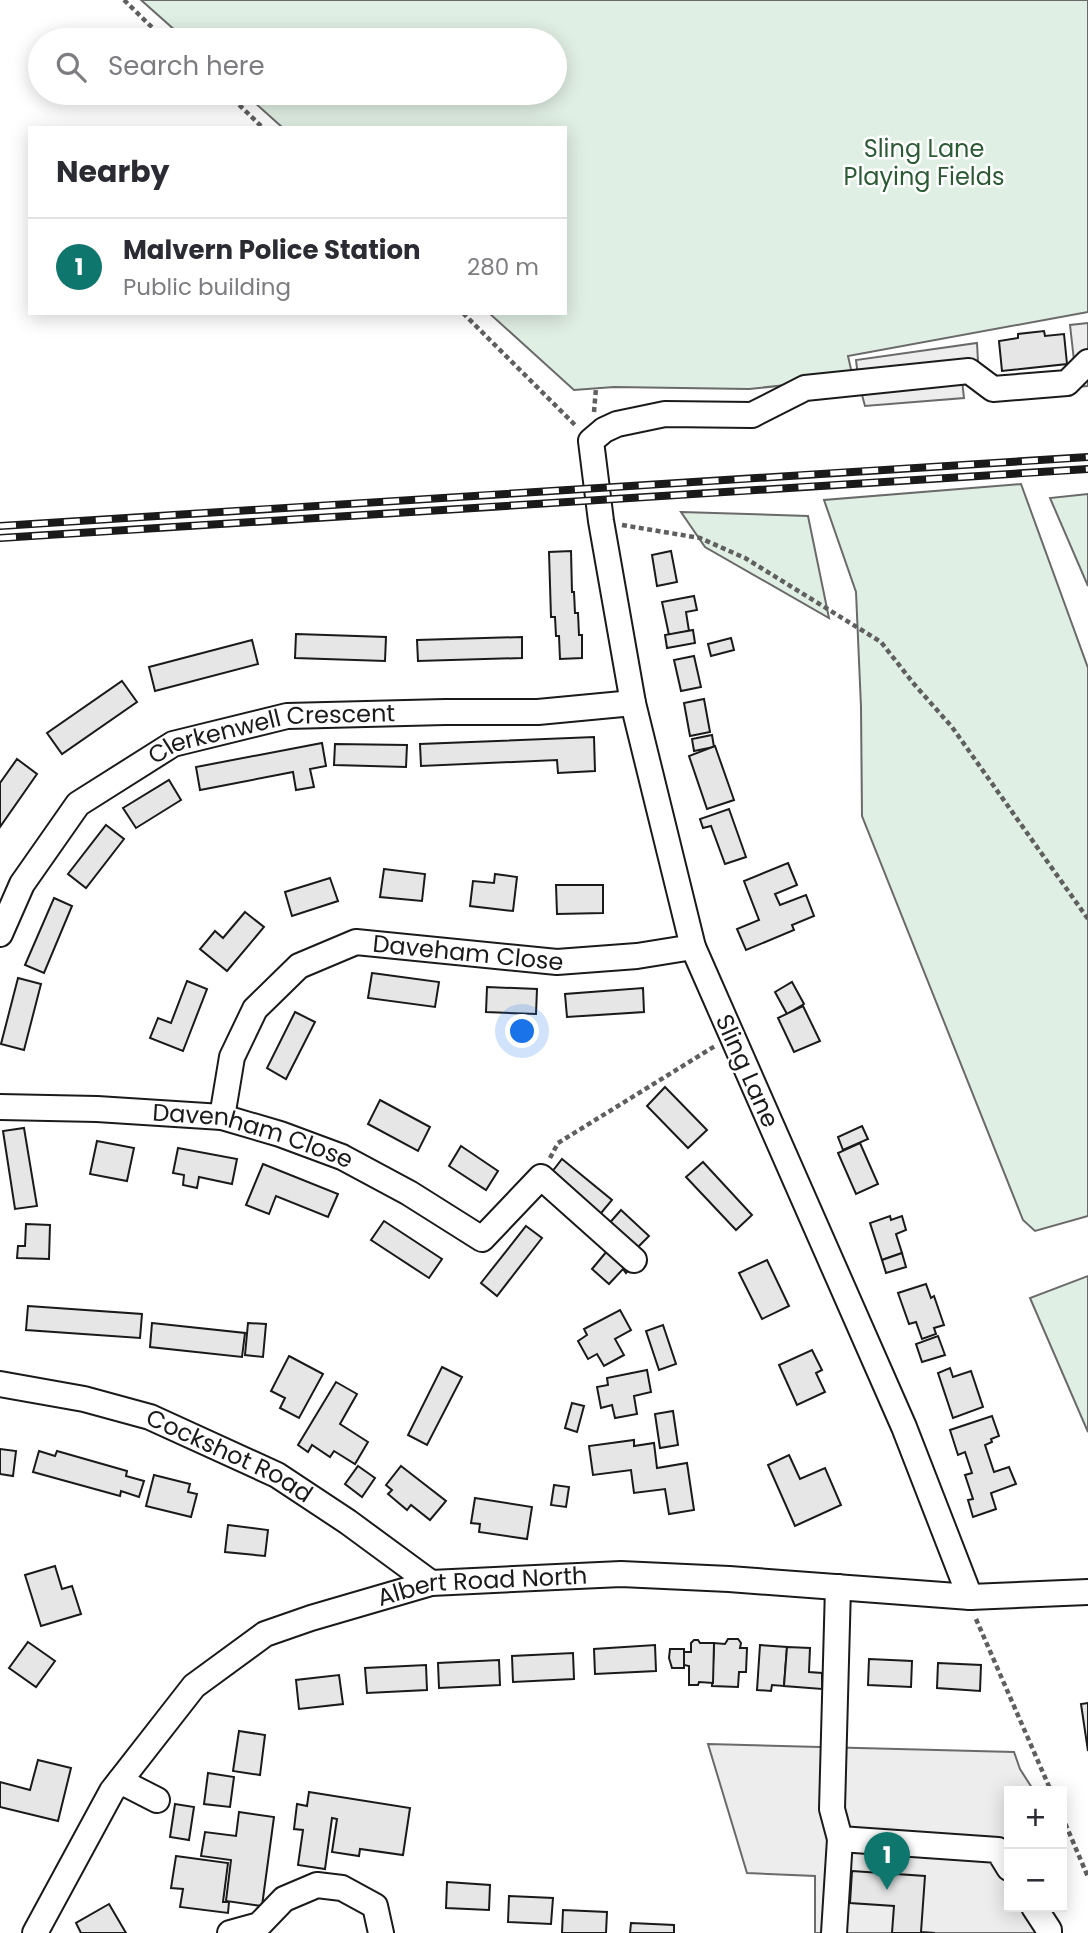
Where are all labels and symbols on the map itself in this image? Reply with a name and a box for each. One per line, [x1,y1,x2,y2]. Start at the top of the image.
park label: Sling Lane Playing Fields [844,132,1004,193]
street label: Clerkenwell Crescent [141,696,395,772]
street label: Daveham Close [371,927,565,979]
street label: Sling Lane [708,1009,787,1133]
your location [505,1014,539,1048]
street label: Davenham Close [151,1096,359,1176]
street label: Cockshot Road [141,1400,319,1510]
street label: Albert Road North [373,1559,588,1614]
pin: 1 [864,1832,910,1890]

